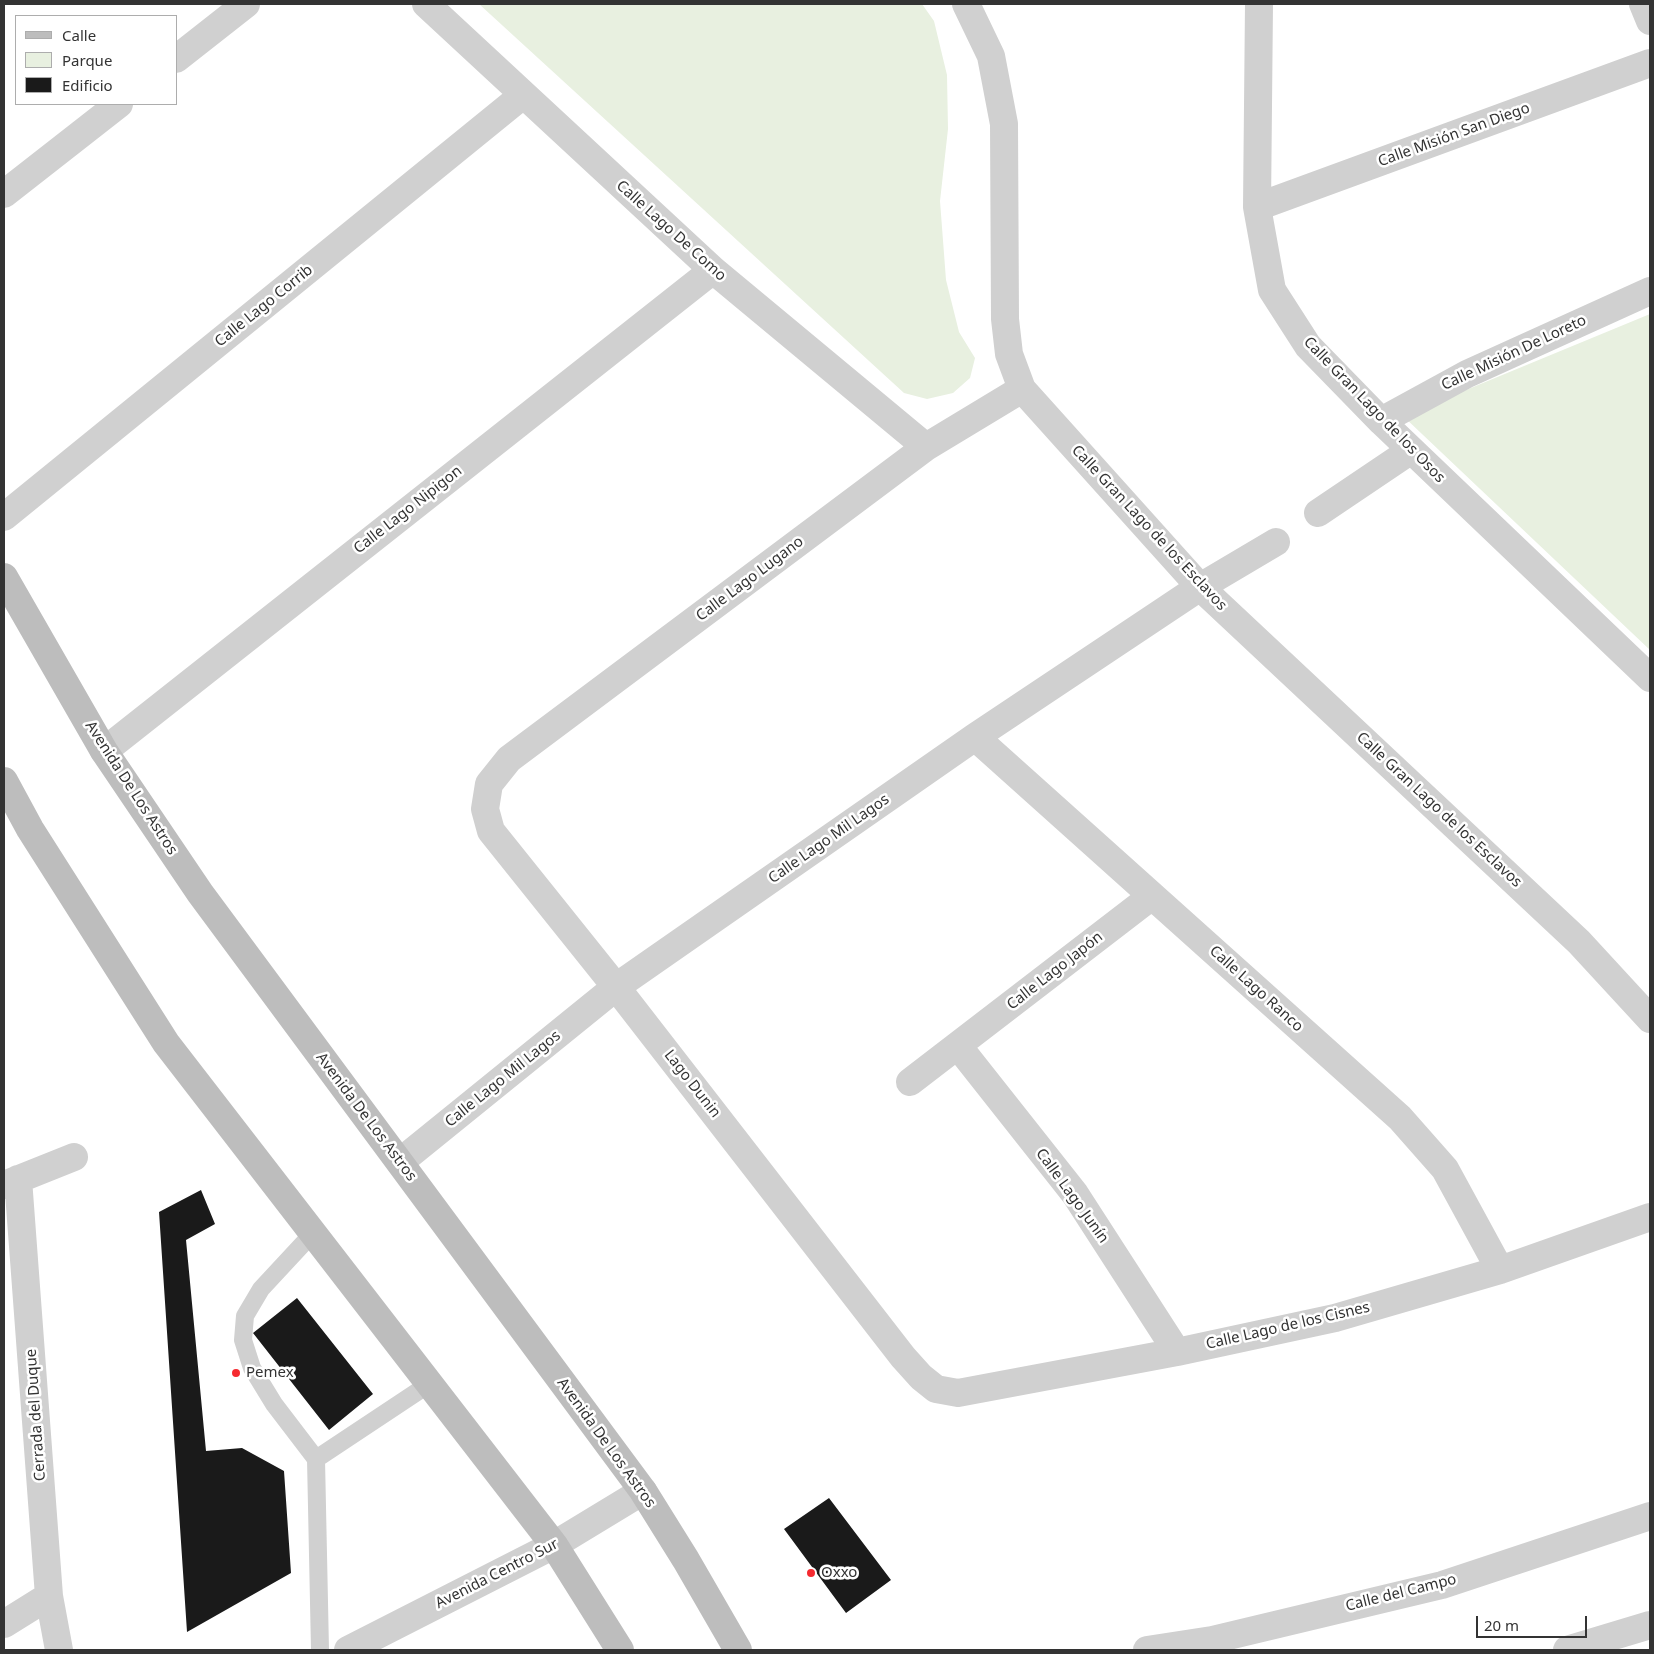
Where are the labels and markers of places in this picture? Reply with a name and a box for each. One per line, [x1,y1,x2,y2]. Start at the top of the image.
place label: Pemex [246,1364,294,1382]
marker: Pemex [230,1367,242,1379]
place label: Oxxo [821,1564,857,1582]
marker: Oxxo [805,1567,817,1579]

